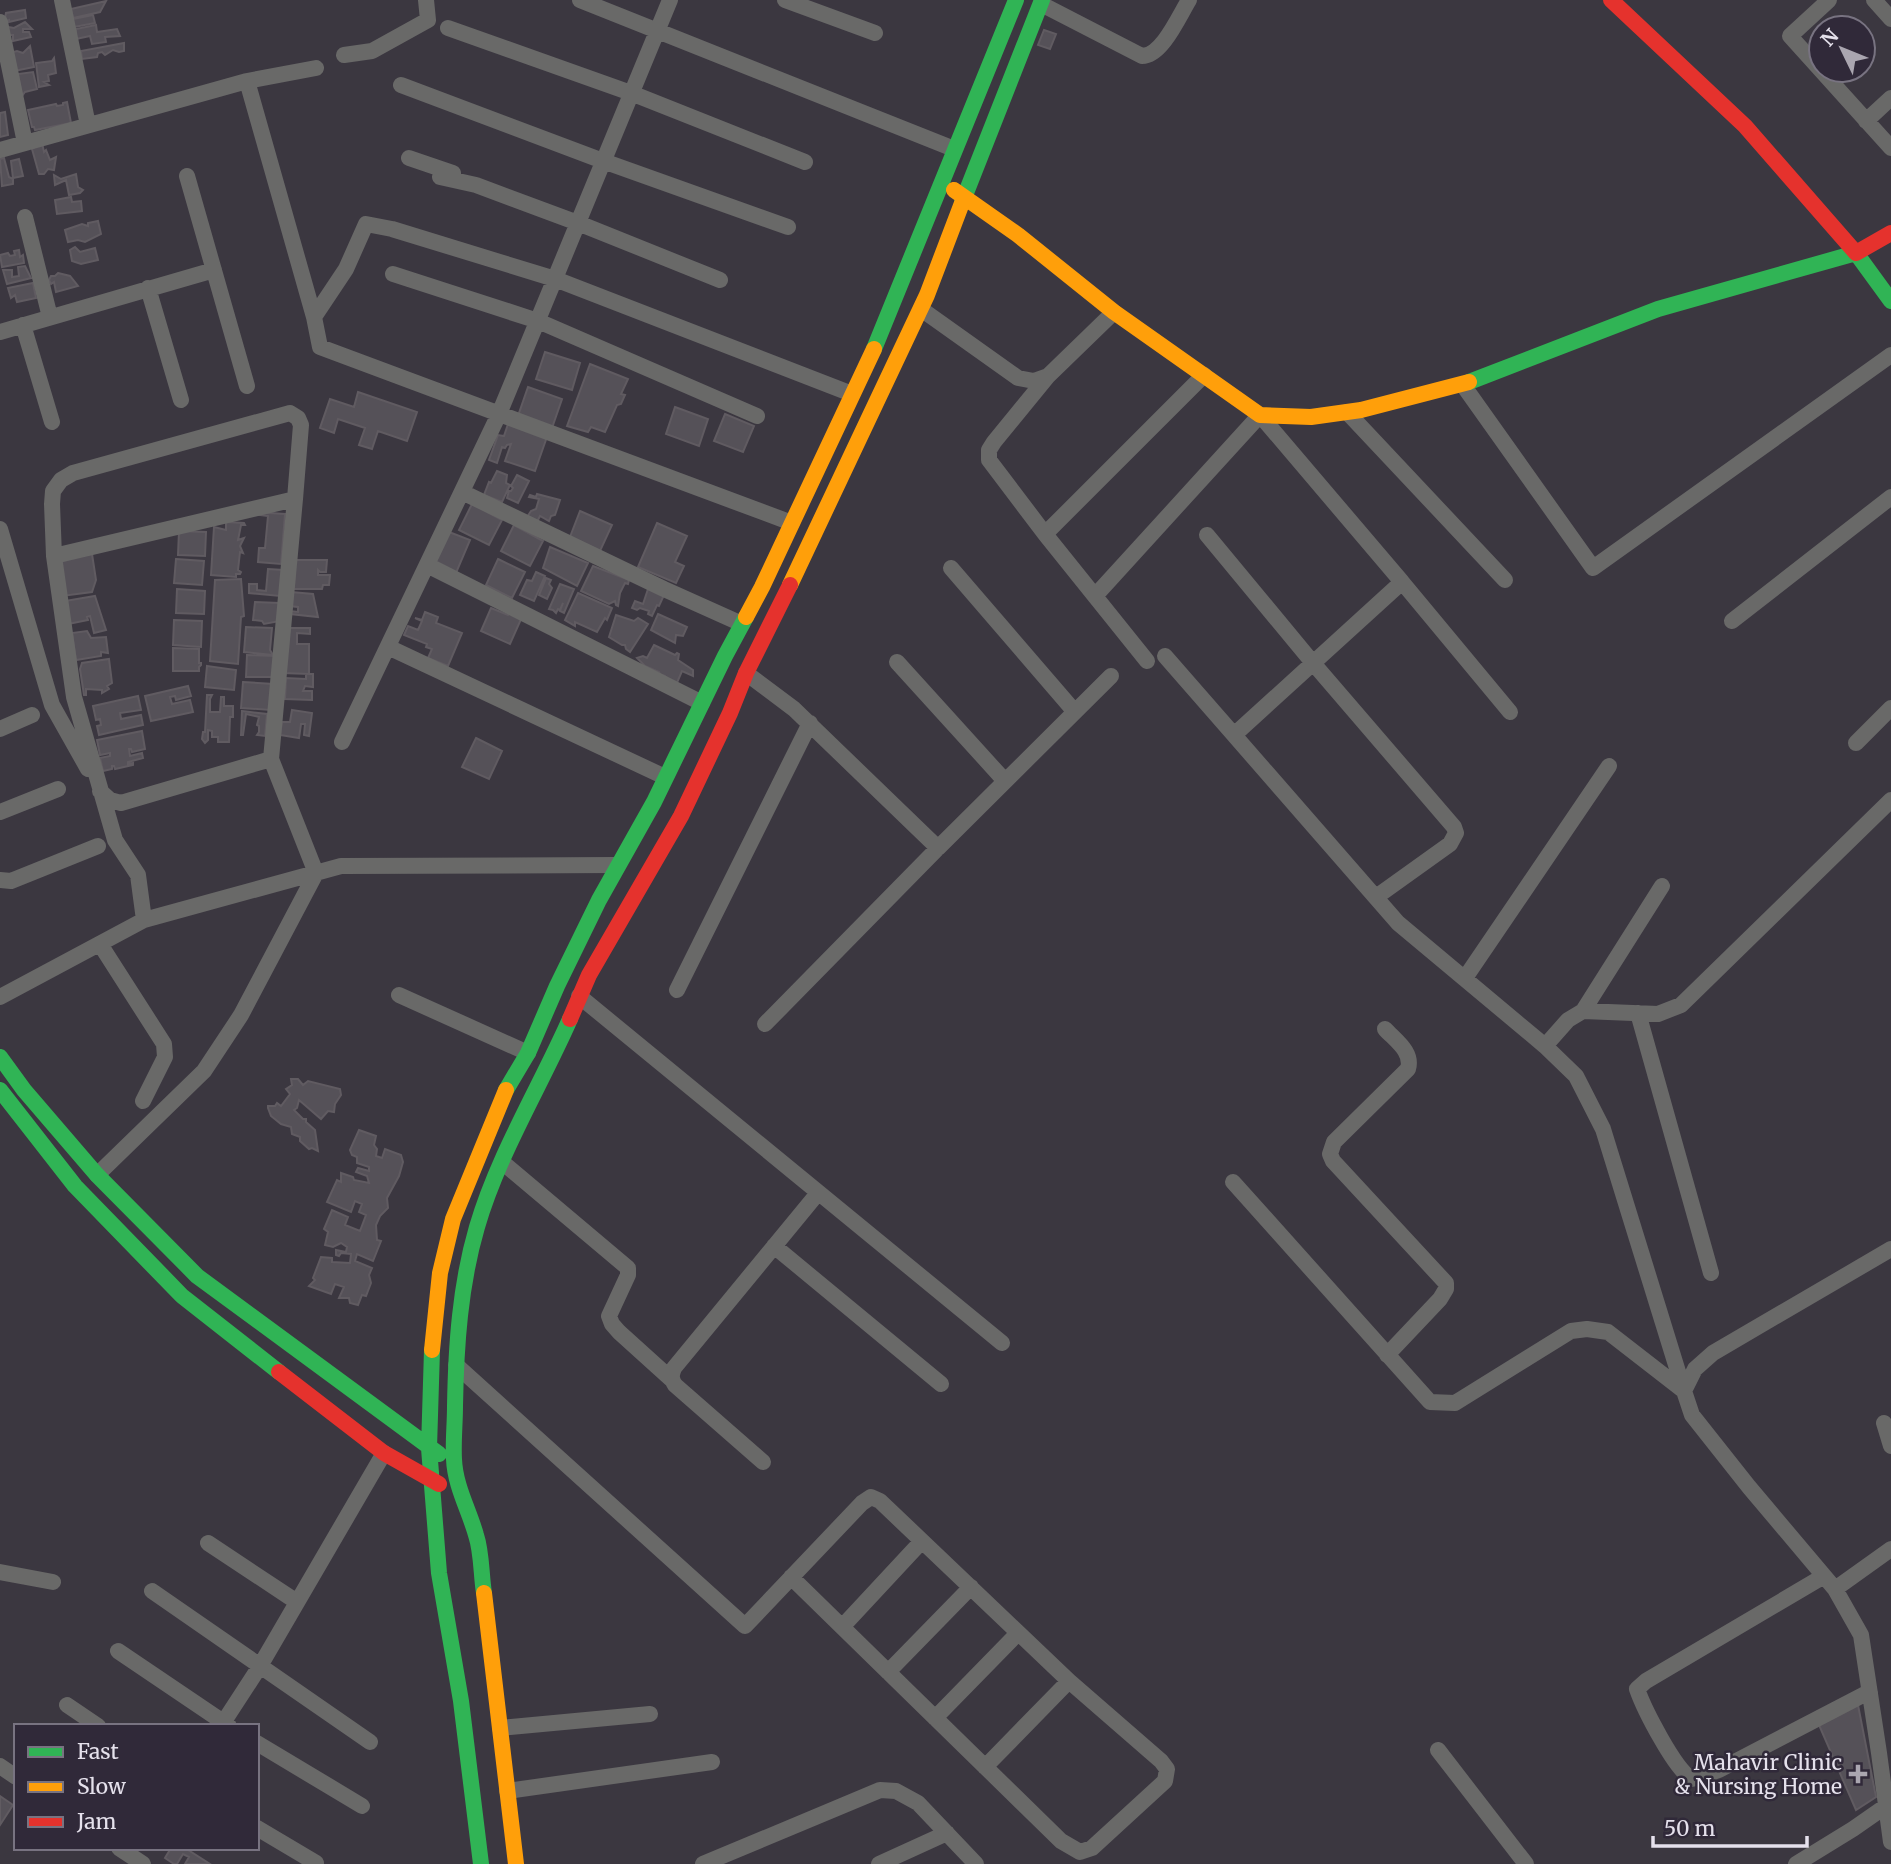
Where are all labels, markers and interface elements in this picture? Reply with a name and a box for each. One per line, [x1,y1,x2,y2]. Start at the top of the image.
north arrow [1807,14,1877,84]
text: N [1816,24,1843,51]
legend [14,1724,259,1850]
text: Fast [77,1738,119,1765]
place label: Mahavir Clinic & Nursing Home [1674,1749,1842,1800]
marker: Mahavir Clinic & Nursing Home [1848,1764,1868,1784]
text: Slow [77,1773,126,1800]
scale bar [1653,1804,1807,1848]
text: Jam [76,1808,116,1835]
text: 50 m [1664,1815,1715,1842]

